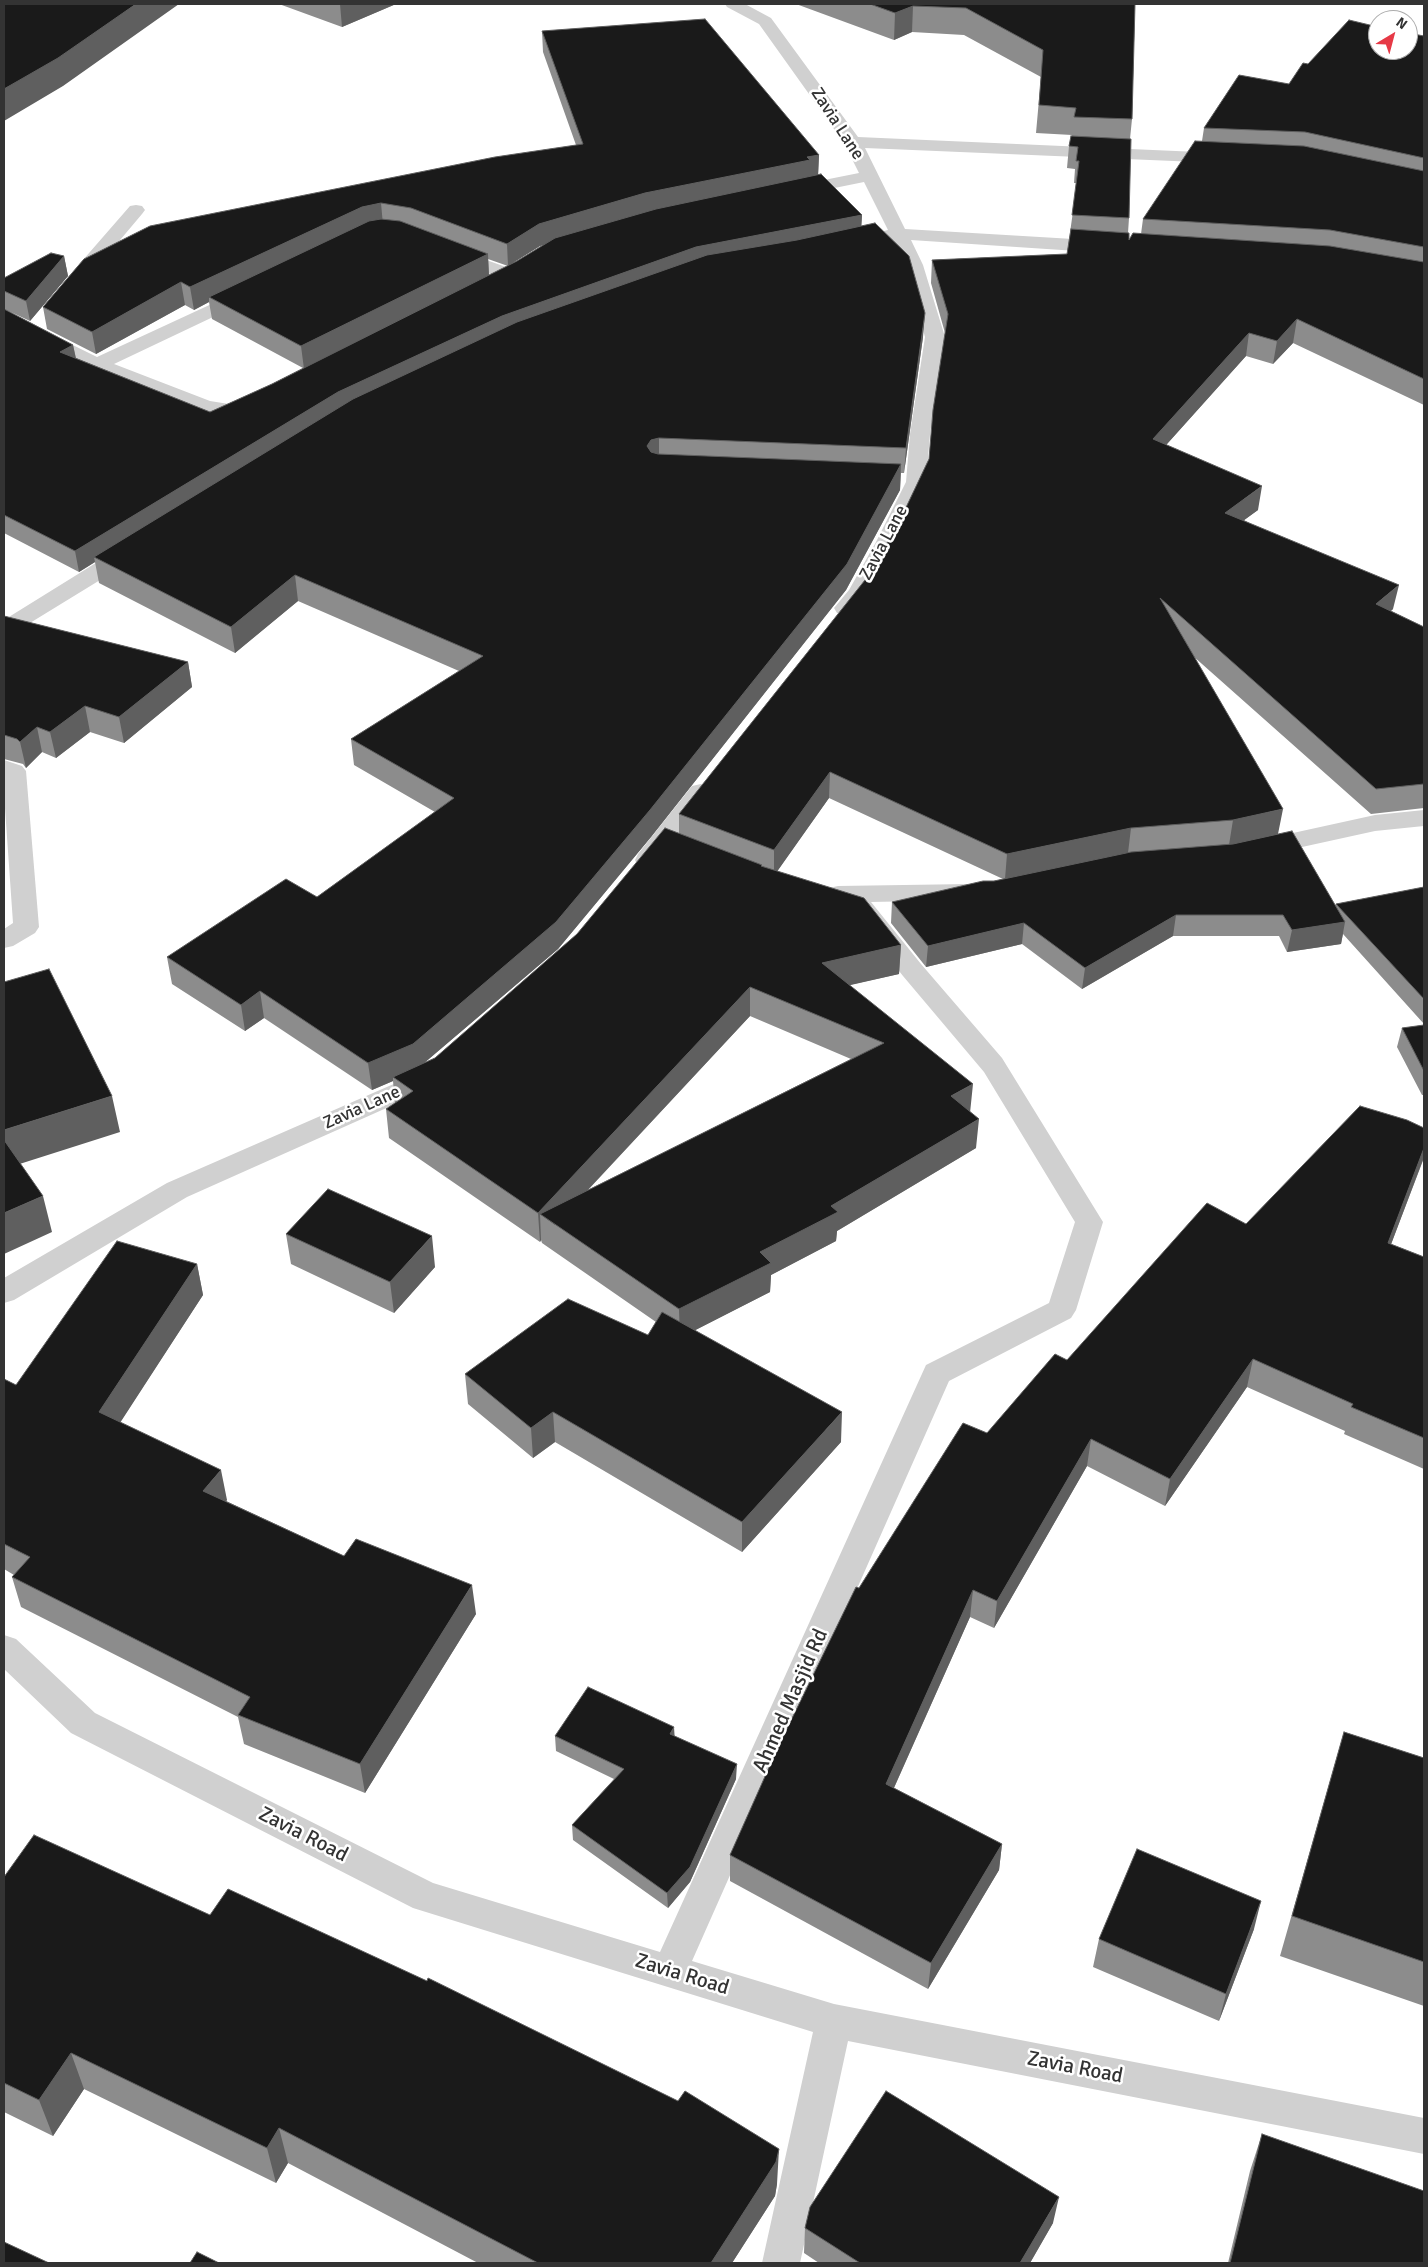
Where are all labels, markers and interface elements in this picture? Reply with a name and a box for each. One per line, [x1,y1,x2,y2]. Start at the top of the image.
north arrow [1368,10,1418,60]
text: N [1393,14,1411,33]
street label: Zavia Lane [806,84,868,164]
street label: Zavia Lane [855,502,913,584]
street label: Zavia Lane [320,1082,404,1134]
street label: Ahmed Masjid Rd [748,1625,834,1777]
street label: Zavia Road [254,1802,352,1868]
street label: Zavia Road [632,1949,732,2001]
street label: Zavia Road [1025,2046,1125,2090]

